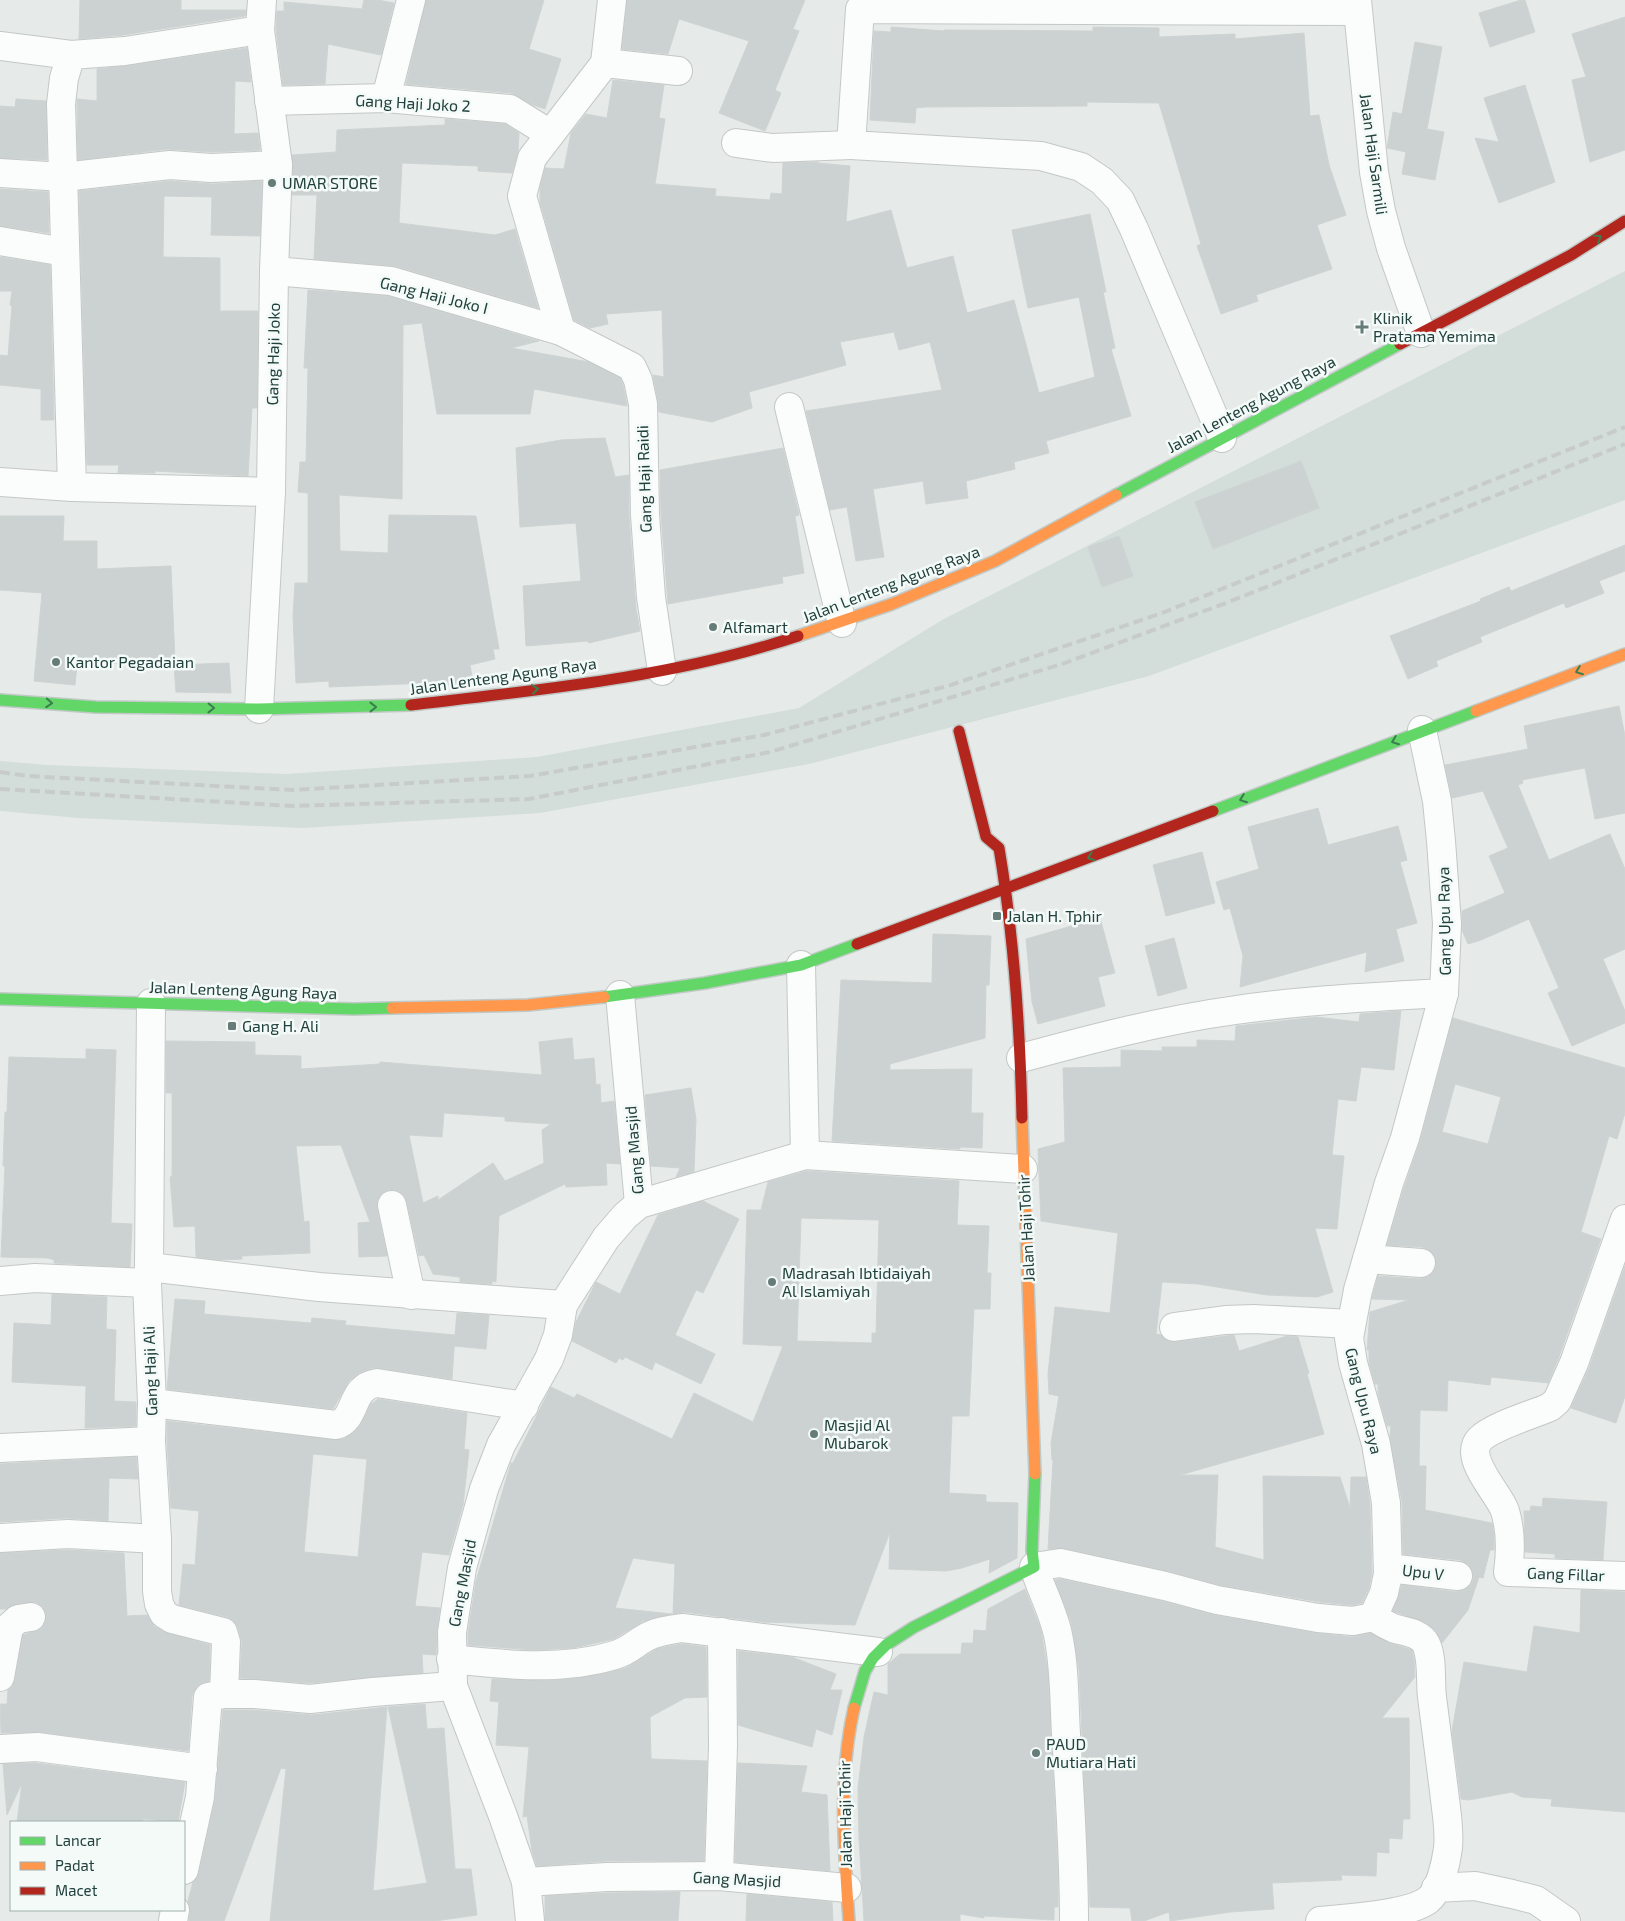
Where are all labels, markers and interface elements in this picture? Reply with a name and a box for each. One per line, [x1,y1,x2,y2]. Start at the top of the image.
street label: Gang Haji Joko 2 [355,90,471,116]
street label: Jalan Haji Sarmili [1356,92,1392,216]
place label: UMAR STORE [282,173,378,192]
marker: UMAR STORE [266,177,278,189]
one-way arrow [1592,234,1601,244]
street label: Gang Haji Joko I [378,272,490,318]
street label: Gang Haji Joko [262,302,284,406]
place label: Klinik Pratama Yemima [1373,308,1496,345]
marker: Klinik Pratama Yemima [1355,320,1369,334]
street label: Jalan Lenteng Agung Raya [1163,351,1338,456]
street label: Gang Haji Raidi [632,425,656,533]
street label: Jalan Lenteng Agung Raya [799,541,982,626]
place label: Alfamart [723,617,788,636]
marker: Alfamart [707,621,719,633]
place label: Kantor Pegadaian [66,652,194,671]
street label: Jalan Lenteng Agung Raya [408,653,598,698]
marker: Kantor Pegadaian [50,656,62,668]
one-way arrow [1576,665,1584,675]
one-way arrow [531,685,539,695]
one-way arrow [45,698,53,709]
one-way arrow [370,701,378,712]
one-way arrow [208,703,215,713]
one-way arrow [1391,735,1400,745]
one-way arrow [1239,793,1248,803]
one-way arrow [1087,851,1096,861]
street label: Gang Upu Raya [1433,866,1454,976]
place label: Jalan H. Tphir [1007,906,1103,925]
marker: Jalan H. Tphir [991,910,1003,922]
street label: Jalan Lenteng Agung Raya [149,977,338,1002]
place label: Gang H. Ali [242,1016,319,1035]
marker: Gang H. Ali [226,1020,238,1032]
street label: Gang Masjid [620,1105,648,1195]
street label: Jalan Haji Tohir [1013,1173,1039,1282]
place label: Madrasah Ibtidaiyah Al Islamiyah [782,1263,931,1300]
marker: Madrasah Ibtidaiyah Al Islamiyah [766,1276,778,1288]
street label: Gang Haji Ali [138,1326,162,1416]
street label: Gang Upu Raya [1342,1346,1387,1456]
place label: Masjid Al Mubarok [824,1415,890,1452]
marker: Masjid Al Mubarok [808,1428,820,1440]
street label: Gang Masjid [444,1538,480,1628]
street label: Upu V [1401,1560,1445,1584]
street label: Gang Fillar [1527,1563,1606,1584]
place label: PAUD Mutiara Hati [1046,1734,1136,1771]
marker: PAUD Mutiara Hati [1030,1747,1042,1759]
street label: Jalan Haji Tohir [834,1759,856,1868]
legend [10,1821,185,1911]
text: Lancar [55,1831,101,1849]
text: Padat [55,1856,95,1874]
street label: Gang Masjid [692,1867,782,1891]
text: Macet [55,1881,98,1899]

